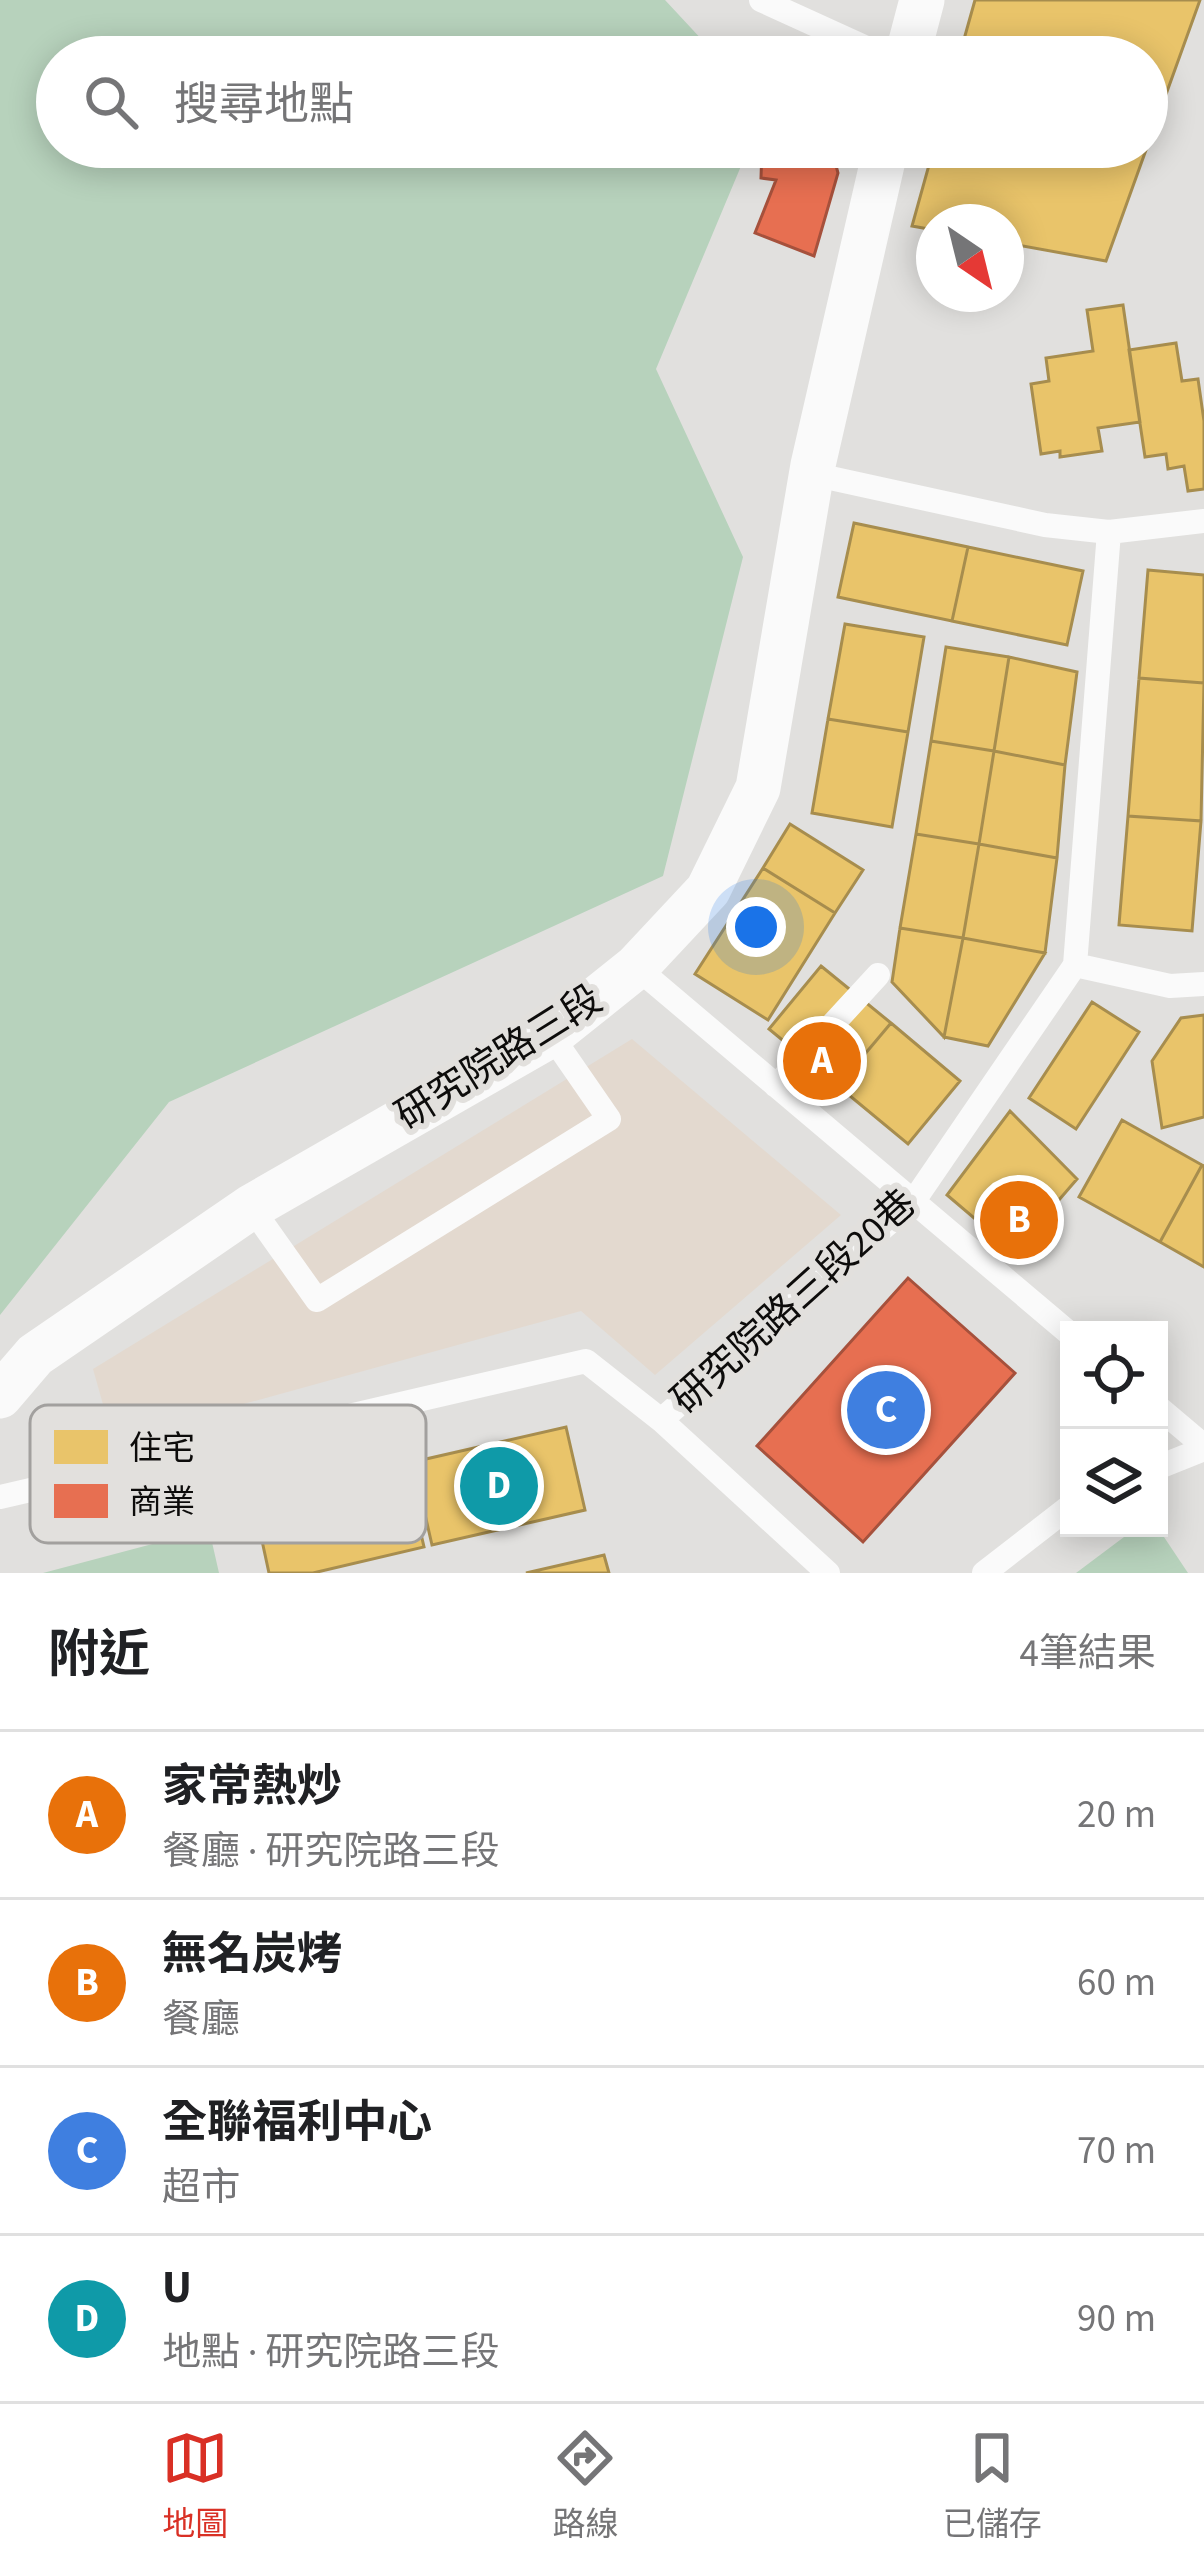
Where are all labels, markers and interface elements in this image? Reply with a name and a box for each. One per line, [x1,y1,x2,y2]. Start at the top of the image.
search box [36,36,1168,168]
icon: search [78,69,144,135]
text: 搜尋地點 [174,73,354,137]
north arrow [916,204,1024,312]
your location [726,897,786,957]
street label: 研究院路三段 [385,972,613,1144]
pin: A [783,1016,861,1106]
pin: B [980,1175,1058,1265]
street label: 研究院路三段20巷 [659,1177,929,1427]
map controls [1060,1321,1168,1537]
button: locate [1060,1321,1168,1429]
pin: C [847,1365,925,1455]
legend [30,1405,426,1543]
text: 住宅 [129,1425,195,1472]
button: layers [1060,1429,1168,1537]
pin: D [460,1441,538,1531]
text: 商業 [129,1479,195,1526]
text: 附近 [48,1619,150,1691]
text: 4筆結果 [1020,1626,1156,1682]
text: 家常熱炒 [162,1755,342,1819]
text: A [76,1787,98,1843]
text: 20 m [1077,1787,1156,1843]
text: 餐廳 · 研究院路三段 [162,1824,499,1880]
text: 無名炭烤 [162,1923,342,1987]
text: B [75,1955,99,2011]
text: 60 m [1077,1955,1156,2011]
text: 餐廳 [162,1992,240,2048]
text: 全聯福利中心 [162,2091,432,2155]
text: C [76,2123,98,2179]
text: 70 m [1077,2123,1156,2179]
text: 超市 [162,2160,240,2216]
text: U [162,2256,192,2320]
text: D [75,2291,99,2347]
text: 90 m [1077,2291,1156,2347]
text: 地點 · 研究院路三段 [162,2325,499,2381]
tab: 地圖 [162,2425,228,2548]
tab: 路線 [552,2425,618,2548]
tab: 已儲存 [943,2425,1042,2548]

